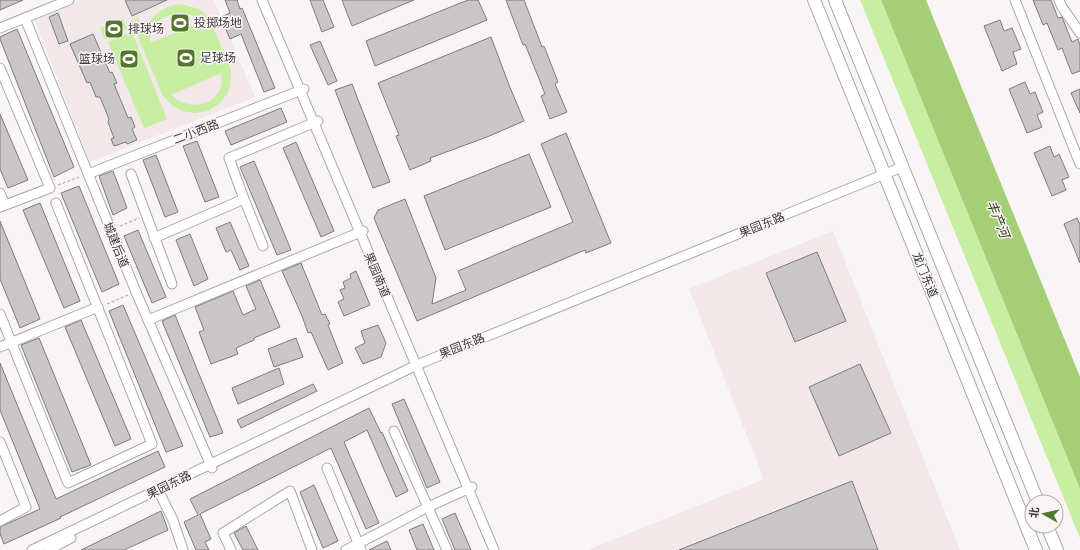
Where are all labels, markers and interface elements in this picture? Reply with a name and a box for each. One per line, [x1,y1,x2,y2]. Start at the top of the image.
sports icon: 投掷场地 [169,12,191,34]
place label: 投掷场地 [194,16,242,30]
sports icon: 排球场 [103,18,125,40]
place label: 排球场 [128,22,164,36]
sports icon: 足球场 [175,47,197,69]
sports icon: 篮球场 [118,48,140,70]
place label: 足球场 [200,51,236,65]
place label: 篮球场 [79,52,115,66]
street label: 二小西路 [171,117,221,147]
water label: 丰产河 [984,198,1013,243]
street label: 果园东路 [737,210,787,240]
street label: 城建后道 [101,220,131,270]
street label: 果园南道 [361,250,393,300]
street label: 龙门东道 [910,250,940,300]
street label: 果园东路 [437,331,487,361]
street label: 果园东路 [144,468,194,502]
north arrow [1024,494,1064,534]
text: 北 [1027,506,1042,519]

